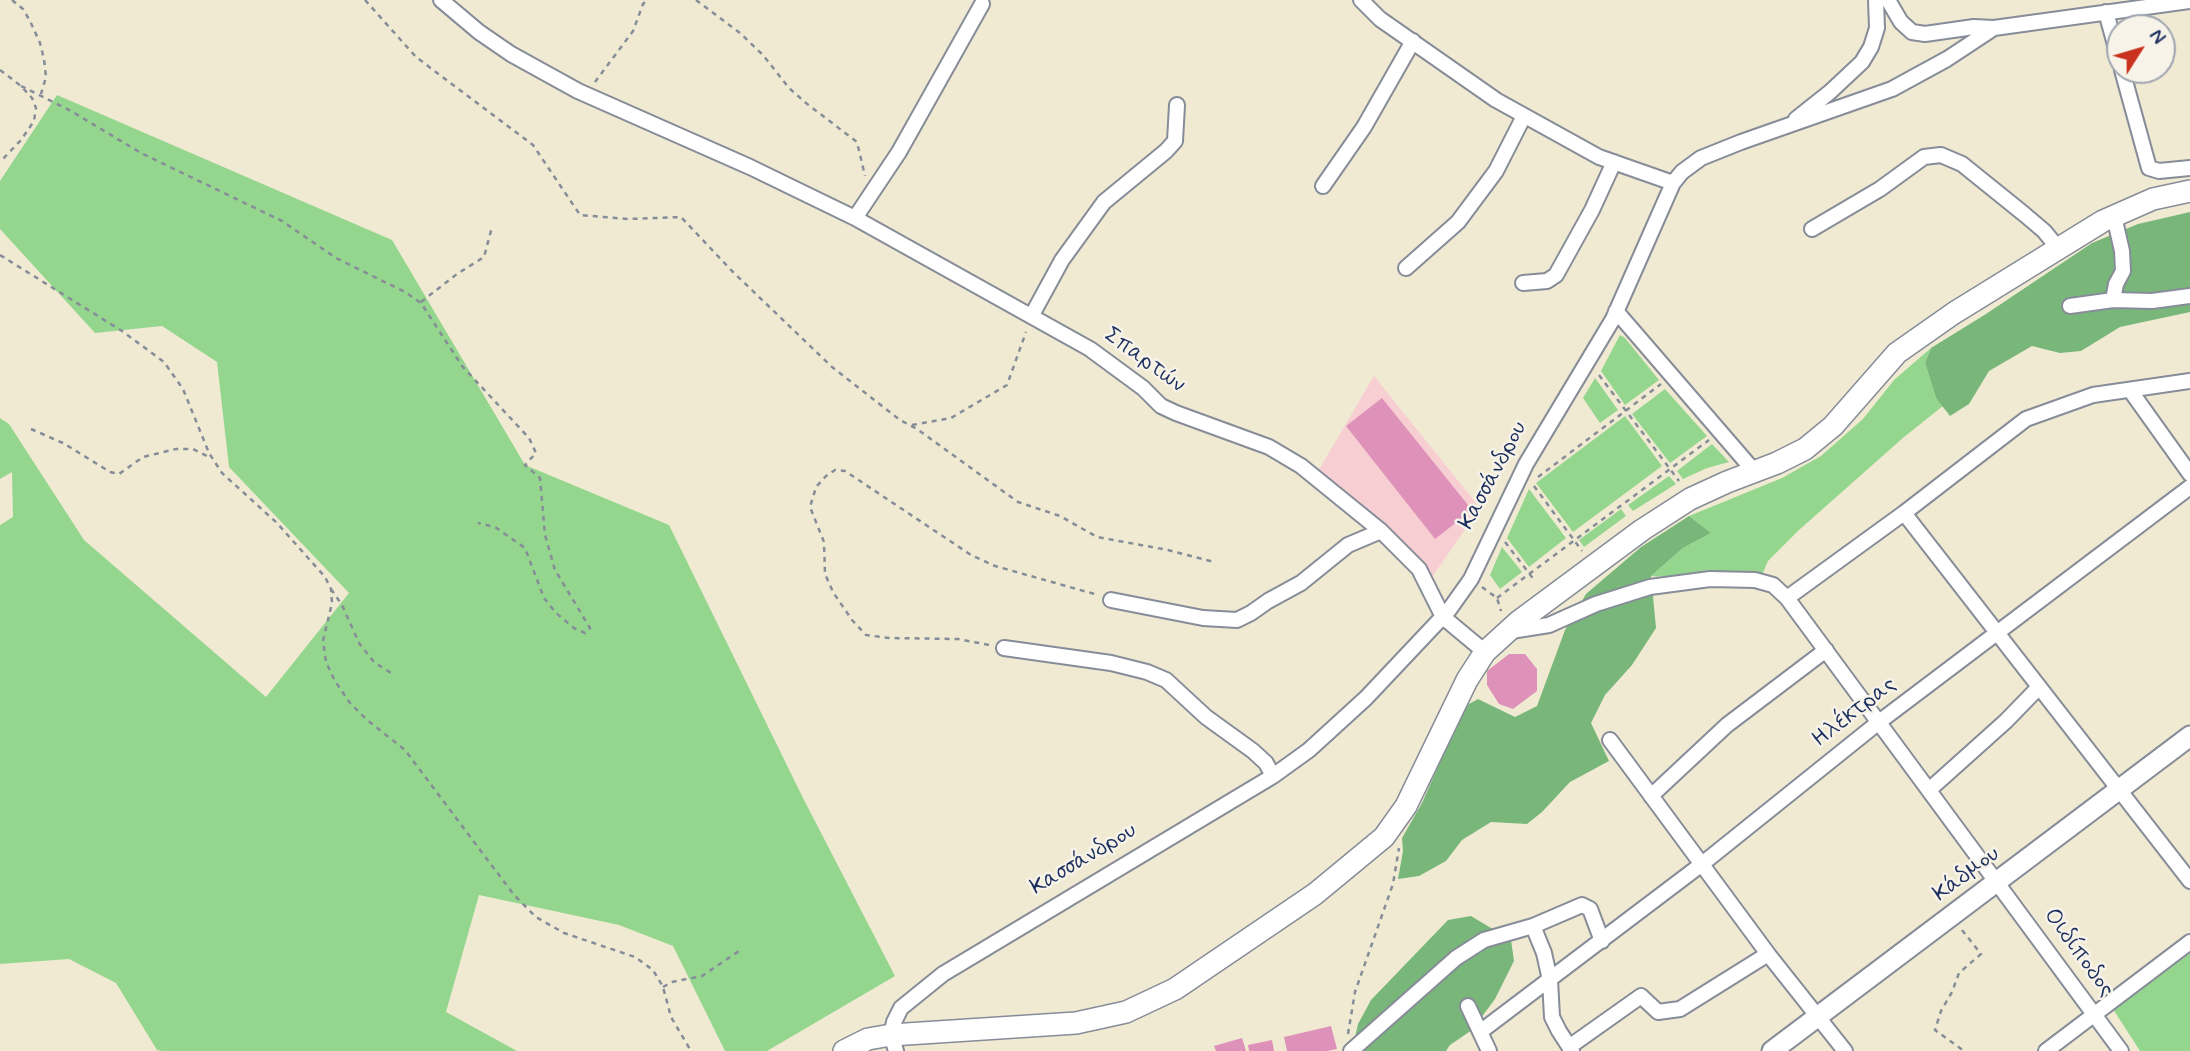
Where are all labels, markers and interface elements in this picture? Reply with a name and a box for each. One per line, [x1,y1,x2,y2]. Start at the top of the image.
north arrow [2106,14,2176,84]
text: N [2143,25,2170,50]
street label: Σπαρτών [1098,322,1190,400]
street label: Κασσάνδρου [1454,417,1534,535]
street label: Ηλέκτρας [1808,672,1902,754]
street label: Κασσάνδρου [1026,818,1142,902]
street label: Κάδμου [1928,841,2006,909]
street label: Οιδίποδος [2037,903,2119,1003]

